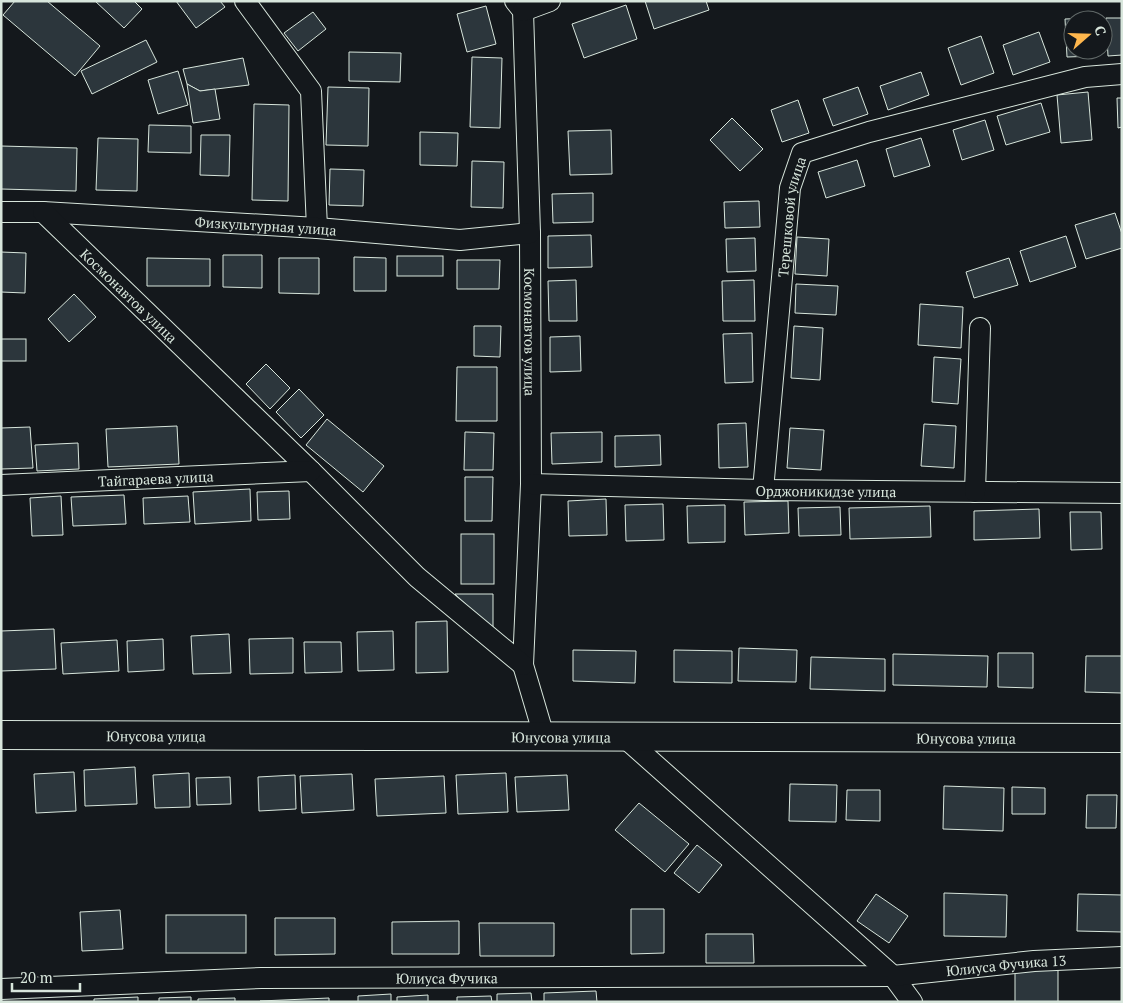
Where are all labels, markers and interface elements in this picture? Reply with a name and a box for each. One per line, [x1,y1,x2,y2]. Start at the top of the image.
north arrow [1063,10,1113,60]
text: С [1090,23,1111,38]
street label: Терешковой улица [773,154,810,278]
street label: Физкультурная улица [194,211,337,239]
street label: Космонавтов улица [77,244,182,347]
street label: Космонавтов улица [521,268,540,396]
street label: Тайгараева улица [98,466,214,490]
street label: Орджоникидзе улица [755,480,896,501]
street label: Юнусова улица [106,726,206,745]
street label: Юнусова улица [511,727,611,746]
street label: Юнусова улица [916,728,1016,747]
street label: Юлиуса Фучика 13 [945,950,1067,980]
scale bar [12,960,80,992]
text: 20 m [20,967,53,987]
street label: Юлиуса Фучика [396,968,498,987]

